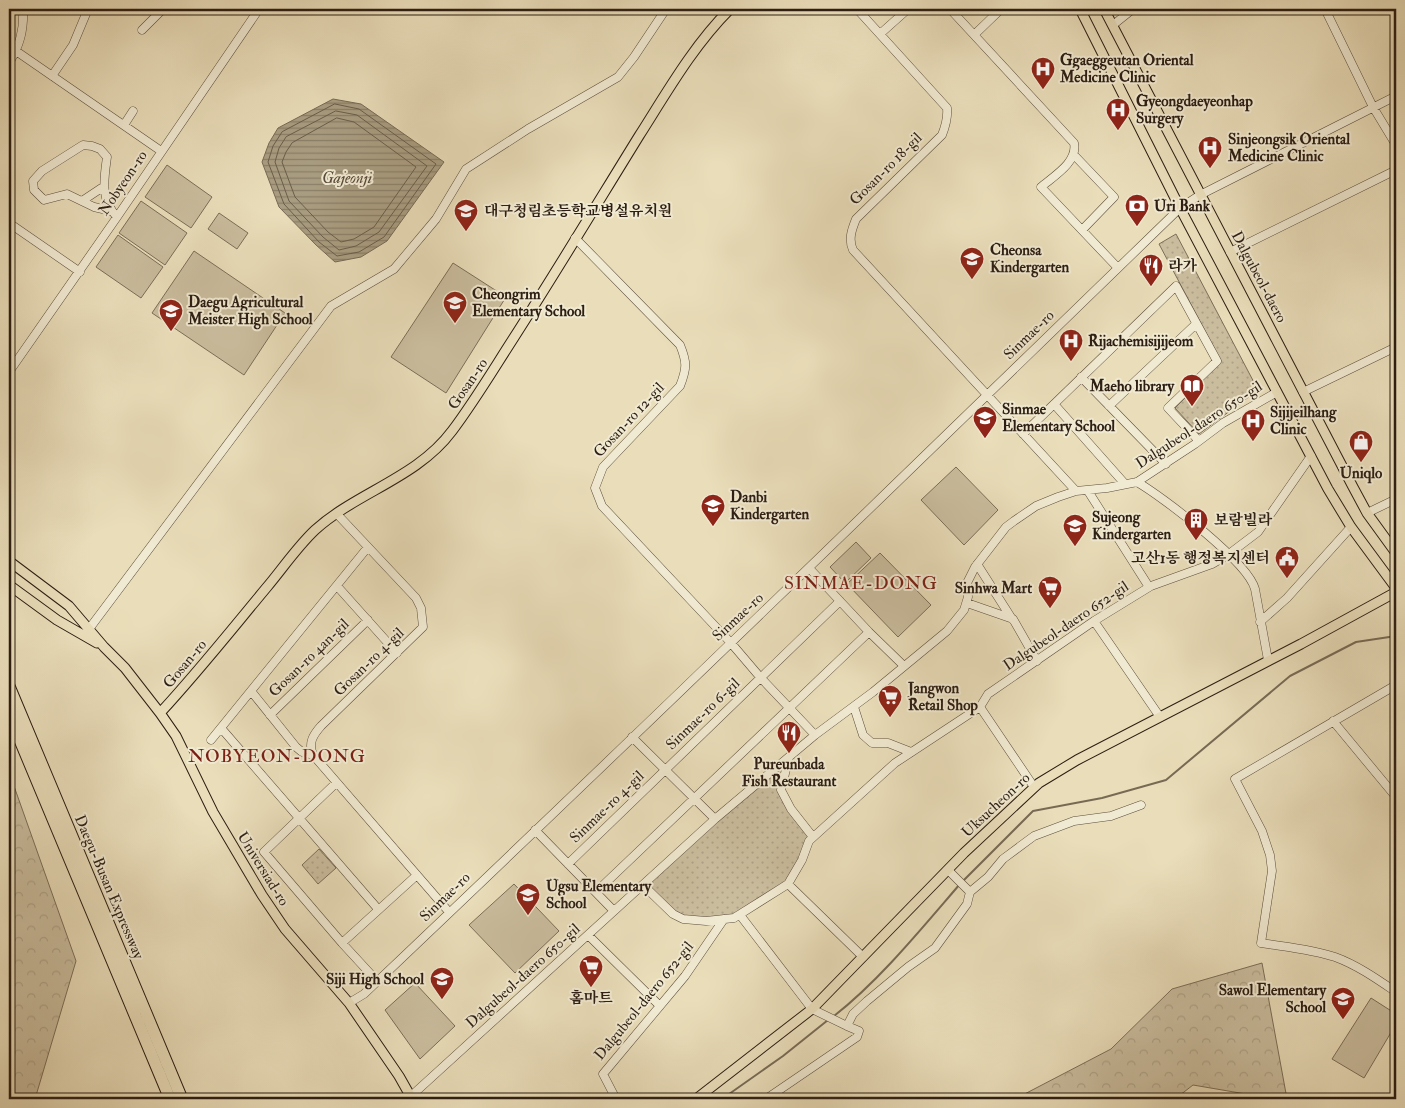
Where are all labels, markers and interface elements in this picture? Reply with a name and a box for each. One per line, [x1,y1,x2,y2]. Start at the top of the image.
place label: Ggaeggeutan Oriental Medicine Clinic [1059,51,1194,87]
hospital icon: Ggaeggeutan Oriental Medicine Clinic [1030,56,1056,90]
place label: Gyeongdaeyeonhap Surgery [1136,92,1253,129]
hospital icon: Gyeongdaeyeonhap Surgery [1105,97,1131,131]
street label: Gosan-ro 18-gil [846,129,926,209]
place label: Sinjeongsik Oriental Medicine Clinic [1227,130,1350,166]
hospital icon: Sinjeongsik Oriental Medicine Clinic [1197,135,1223,169]
street label: Nobyeon-ro [94,147,152,219]
water label: Gajeonji [322,168,373,188]
bank icon: Uri Bank [1124,193,1150,227]
place label: Uri Bank [1154,197,1211,216]
school or university icon: 대구청림초등학교병설유치원 [453,198,479,232]
place label: 대구청림초등학교병설유치원 [484,202,672,221]
street label: Dalgubeol-daero [1227,228,1291,326]
place label: Cheonsa Kindergarten [990,241,1070,278]
school or university icon: Cheonsa Kindergarten [959,246,985,280]
restaurant icon: 라가 [1138,253,1164,287]
place label: 라가 [1168,257,1197,276]
place label: Cheongrim Elementary School [472,285,585,322]
school or university icon: Cheongrim Elementary School [442,290,468,324]
place label: Daegu Agricultural Meister High School [187,293,313,330]
school or university icon: Daegu Agricultural Meister High School [158,298,184,332]
street label: Sinmae-ro [1000,306,1058,364]
hospital icon: Rijachemisijijeom [1058,328,1084,362]
place label: Rijachemisijijeom [1088,332,1194,351]
street label: Gosan-ro [444,355,492,413]
library icon: Maeho library [1179,373,1205,407]
place label: Maeho library [1089,377,1175,397]
street label: Dalgubeol-daero 650-gil [1132,377,1266,473]
street label: Gosan-ro 12-gil [589,378,669,461]
place label: Sinmae Elementary School [1002,400,1115,437]
place label: Sijijeilhang Clinic [1270,403,1337,439]
school or university icon: Sinmae Elementary School [972,405,998,439]
hospital icon: Sijijeilhang Clinic [1240,408,1266,442]
shop icon: Uniqlo [1348,429,1374,463]
place label: Uniqlo [1340,464,1383,484]
place label: Danbi Kindergarten [730,488,810,525]
school or university icon: Danbi Kindergarten [700,493,726,527]
building icon: 보람빌라 [1183,507,1209,541]
place label: Sujeong Kindergarten [1092,508,1172,545]
place label: 보람빌라 [1214,511,1272,530]
school or university icon: Sujeong Kindergarten [1062,513,1088,547]
public building icon: 고산1동 행정복지센터 [1274,545,1300,579]
place label: 고산1동 행정복지센터 [1131,549,1270,568]
district label: SINMAE-DONG [784,572,938,595]
supermarket icon: Sinhwa Mart [1037,575,1063,609]
street label: Dalgubeol-daero 652-gil [1000,577,1133,675]
place label: Sinhwa Mart [955,579,1032,598]
street label: Sinmae-ro [708,589,768,645]
street label: Gosan-ro 4an-gil [265,615,353,701]
street label: Gosan-ro 4-gil [330,624,408,700]
street label: Gosan-ro [159,636,211,692]
street label: Sinmae-ro 6-gil [662,674,744,754]
place label: Jangwon Retail Shop [907,679,978,716]
supermarket icon: Jangwon Retail Shop [877,684,903,718]
restaurant icon: Pureunbada Fish Restaurant [776,720,802,754]
district label: NOBYEON-DONG [188,745,366,768]
place label: Pureunbada Fish Restaurant [742,755,836,791]
street label: Sinmae-ro 4-gil [566,767,648,847]
street label: Uksucheon-ro [958,768,1034,842]
street label: Daegu-Busan Expressway [69,812,148,963]
street label: Universiad-ro [233,828,293,910]
street label: Sinmae-ro [416,868,474,926]
place label: Ugsu Elementary School [546,877,653,913]
school or university icon: Ugsu Elementary School [515,882,541,916]
street label: Dalgubeol-daero 650-gil [462,920,584,1032]
street label: Dalgubeol-daero 652-gil [590,938,698,1064]
supermarket icon: 홈마트 [578,954,604,988]
school or university icon: Siji High School [429,966,455,1000]
place label: Siji High School [326,970,424,990]
place label: Sawol Elementary School [1219,981,1327,1017]
school or university icon: Sawol Elementary School [1330,986,1356,1020]
place label: 홈마트 [569,989,613,1008]

